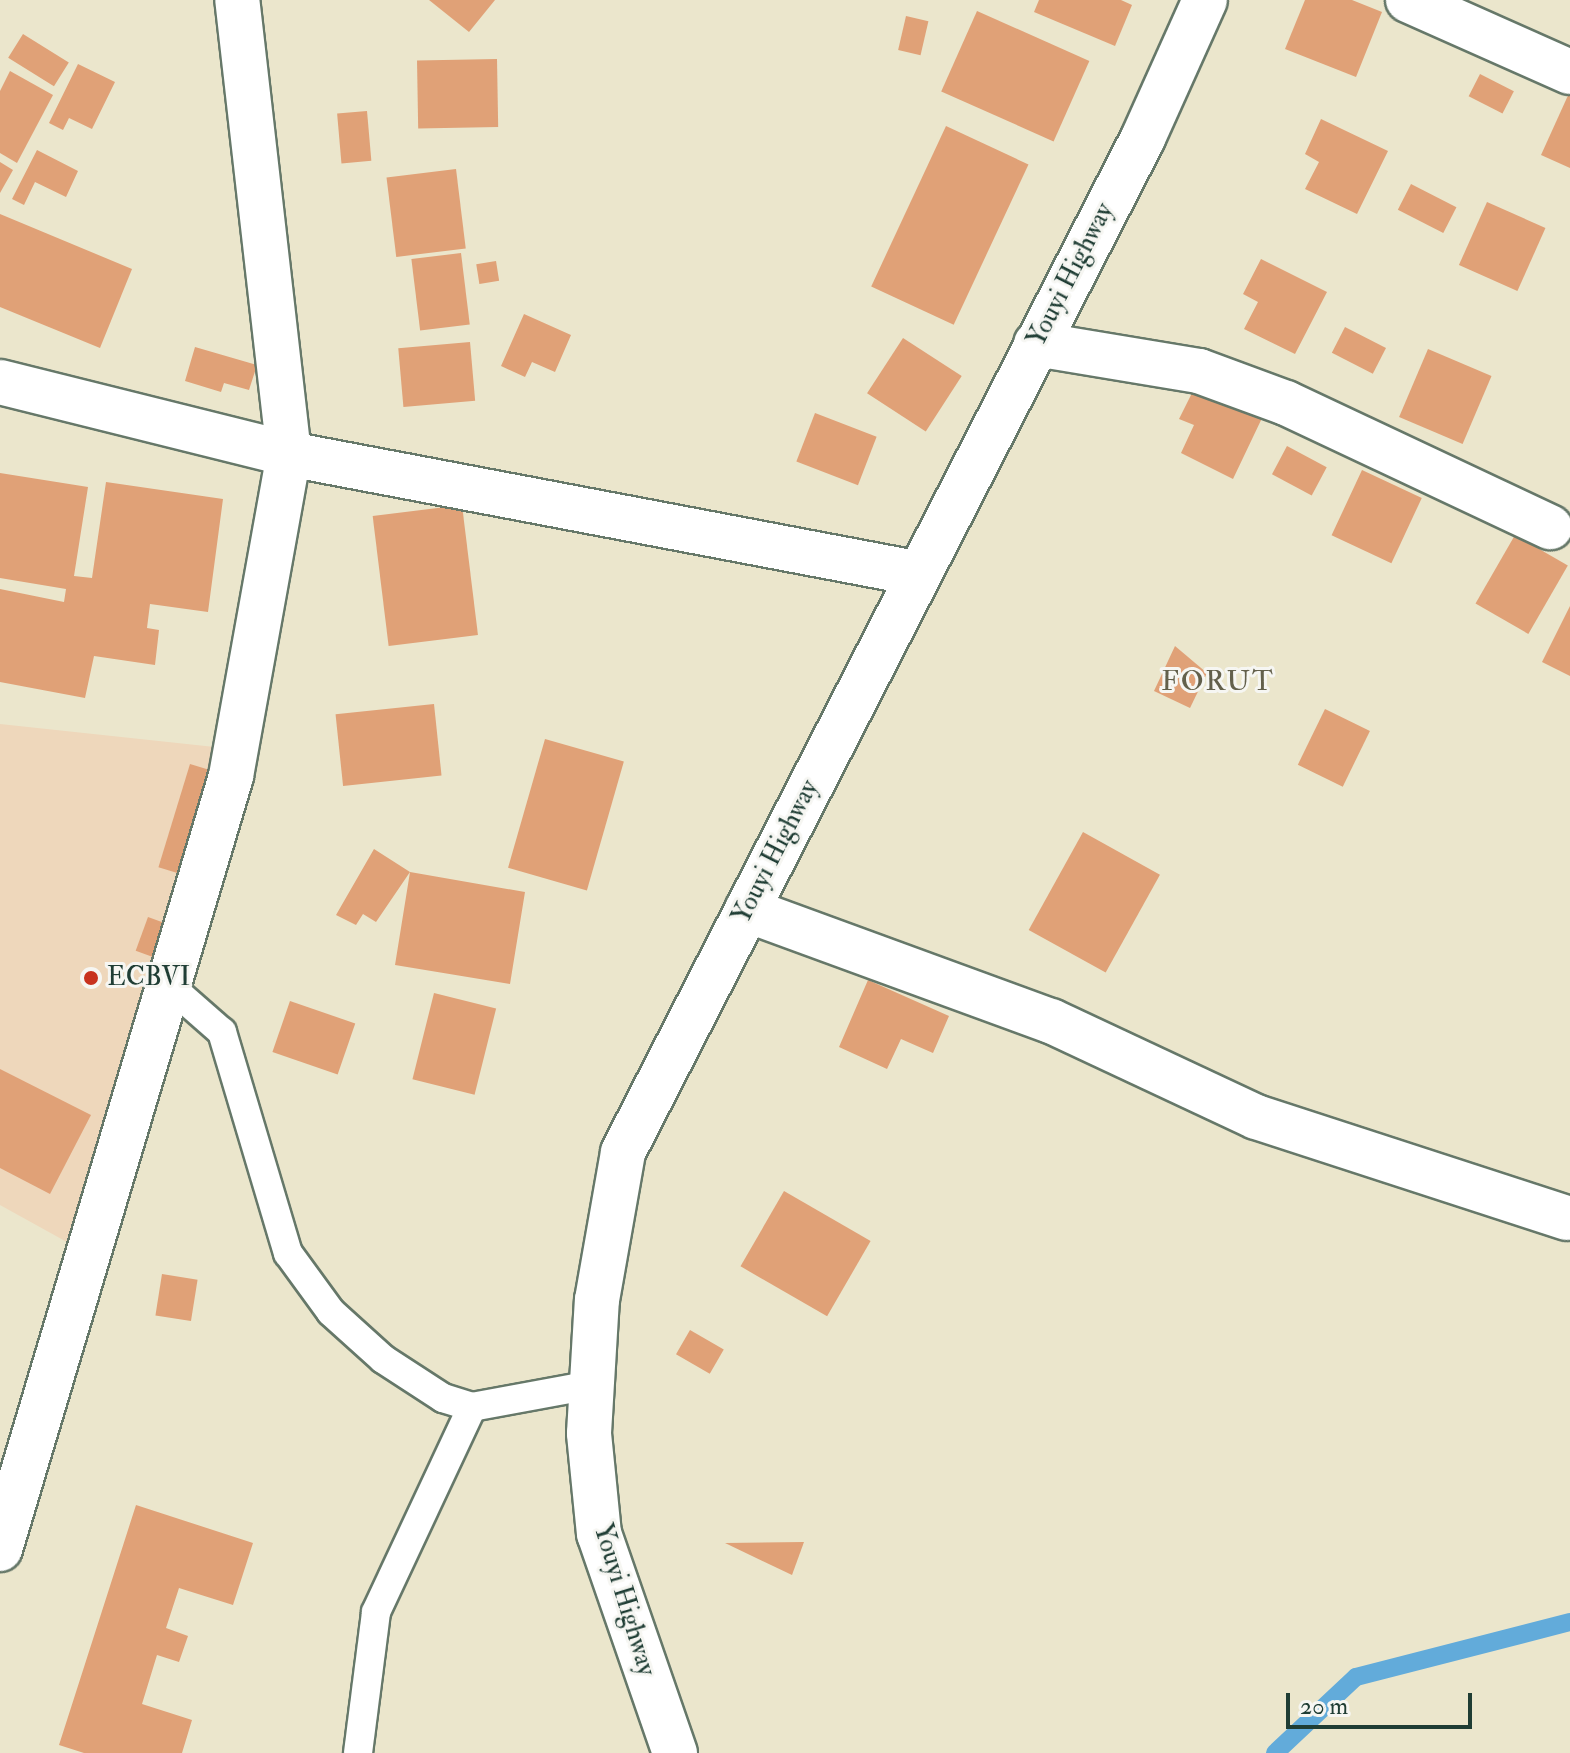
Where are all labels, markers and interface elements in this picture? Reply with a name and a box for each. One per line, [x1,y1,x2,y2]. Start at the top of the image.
street label: Youyi Highway [1021,198,1121,352]
district label: FORUT [1161,665,1275,699]
street label: Youyi Highway [726,775,826,929]
place label: ECBVI [107,962,190,994]
marker: ECBVI [82,969,100,987]
street label: Youyi Highway [586,1520,662,1680]
scale bar [1290,1677,1476,1727]
text: 20 m [1300,1691,1348,1722]

